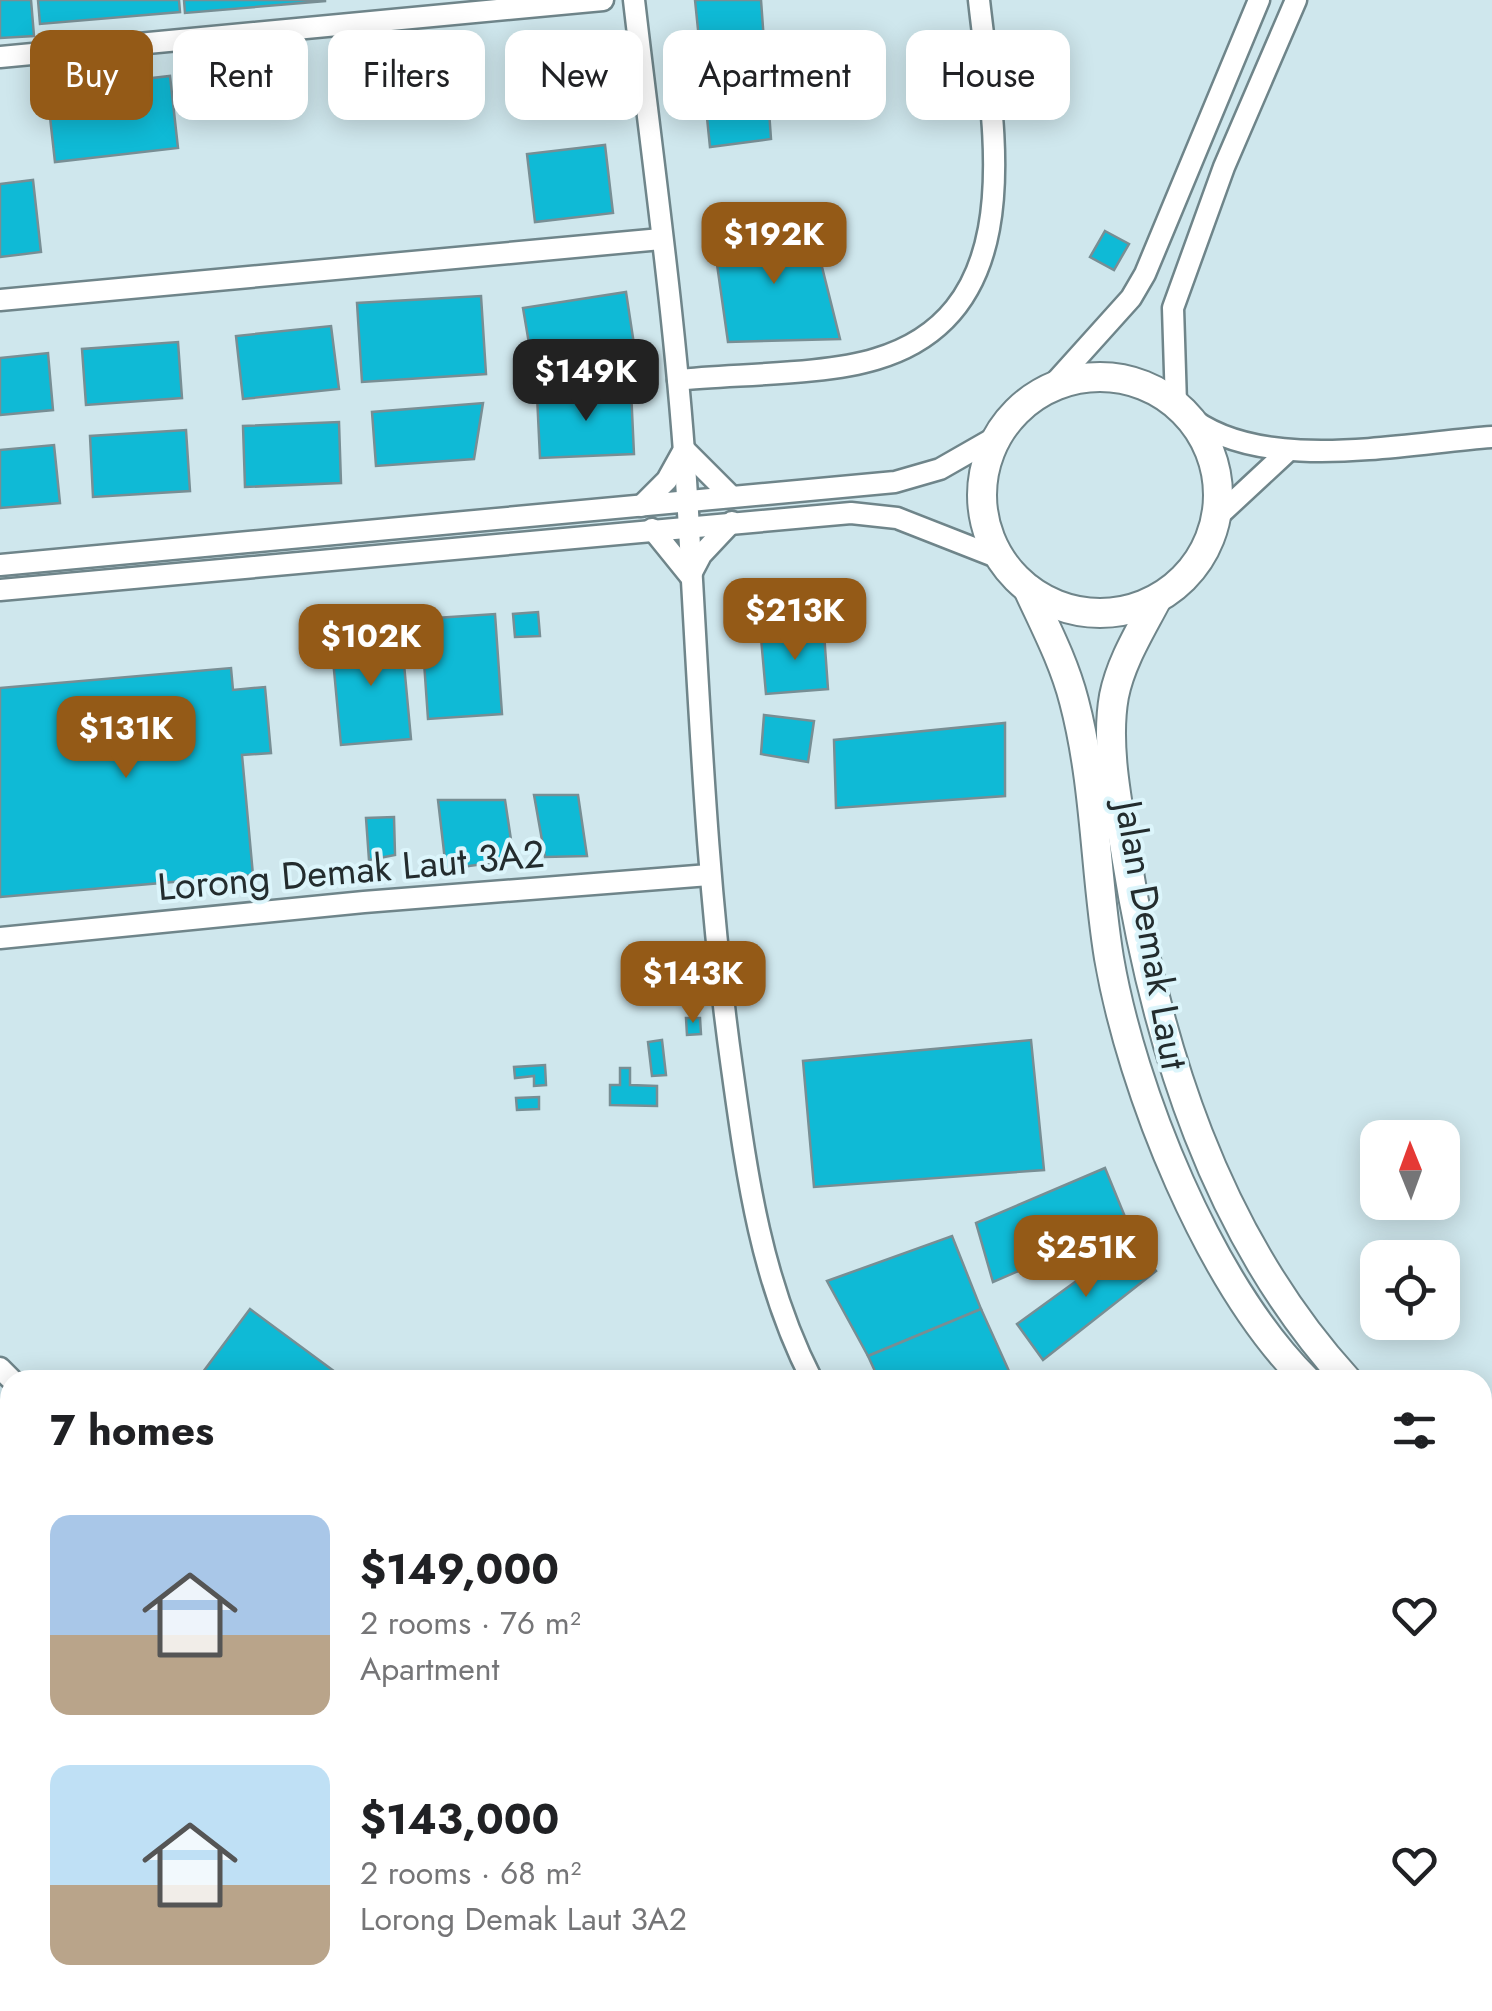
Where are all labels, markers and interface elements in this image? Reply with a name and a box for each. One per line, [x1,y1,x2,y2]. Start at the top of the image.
chip: Buy [30,30,153,120]
chip: Rent [173,30,308,120]
chip: Filters [328,30,485,120]
chip: New [505,30,643,120]
chip: Apartment [663,30,886,120]
chip: House [906,30,1070,120]
pin: $192K [704,202,844,287]
text: $192K [724,211,824,257]
pin: $149K [516,339,656,424]
text: $149K [535,348,637,394]
pin: $213K [725,578,865,663]
text: $213K [745,587,845,633]
pin: $102K [301,604,441,689]
text: $102K [321,613,421,659]
pin: $131K [56,696,196,781]
text: $131K [79,705,173,751]
street label: Jalan Demak Laut [1100,792,1203,1074]
street label: Lorong Demak Laut 3A2 [155,826,547,914]
pin: $143K [623,941,763,1026]
text: $143K [643,950,743,996]
north arrow [1360,1120,1460,1220]
map controls [1360,1120,1460,1340]
pin: $251K [1016,1215,1156,1300]
text: $251K [1036,1224,1136,1270]
button: locate [1360,1240,1460,1340]
text: 7 homes [50,1400,214,1461]
icon: filters [1387,1403,1442,1458]
text: $149,000 [360,1539,559,1600]
icon: home [130,1555,250,1675]
icon: heart [1387,1588,1442,1643]
text: 2 rooms · 76 m² [360,1600,581,1646]
text: Apartment [360,1646,499,1692]
text: $143,000 [360,1789,559,1850]
icon: home [130,1805,250,1925]
icon: heart [1387,1838,1442,1893]
text: 2 rooms · 68 m² [360,1850,581,1896]
text: Lorong Demak Laut 3A2 [360,1896,687,1942]

